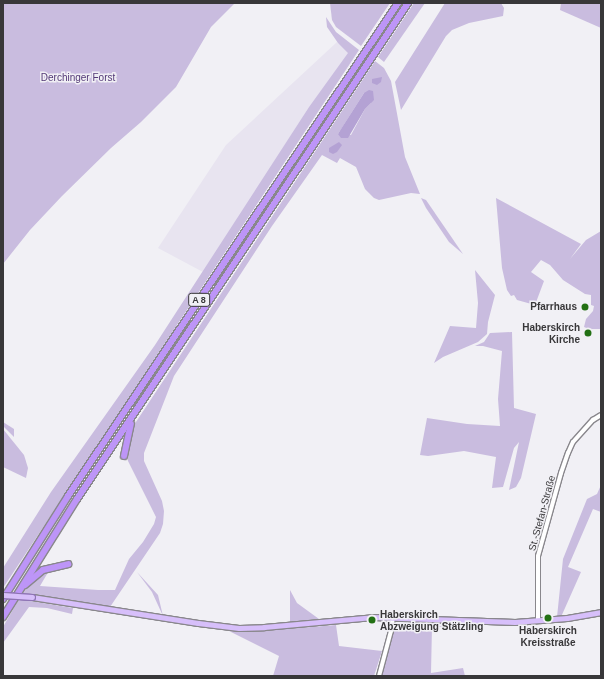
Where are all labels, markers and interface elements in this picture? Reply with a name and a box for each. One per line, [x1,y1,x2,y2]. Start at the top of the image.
park label: Derchinger Forst [41,72,115,84]
road number: A 8 [187,293,211,307]
place label: Pfarrhaus [530,301,577,313]
marker: Pfarrhaus [580,302,590,312]
place label: Haberskirch Kirche [522,321,580,344]
marker: Haberskirch Kirche [583,328,593,338]
street label: St.-Stefan-Straße [526,474,558,552]
place label: Haberskirch Abzweigung Stätzling [380,608,483,632]
marker: Haberskirch Kreisstraße [543,613,553,623]
marker: Haberskirch Abzweigung Stätzling [367,615,377,625]
place label: Haberskirch Kreisstraße [519,624,577,648]

